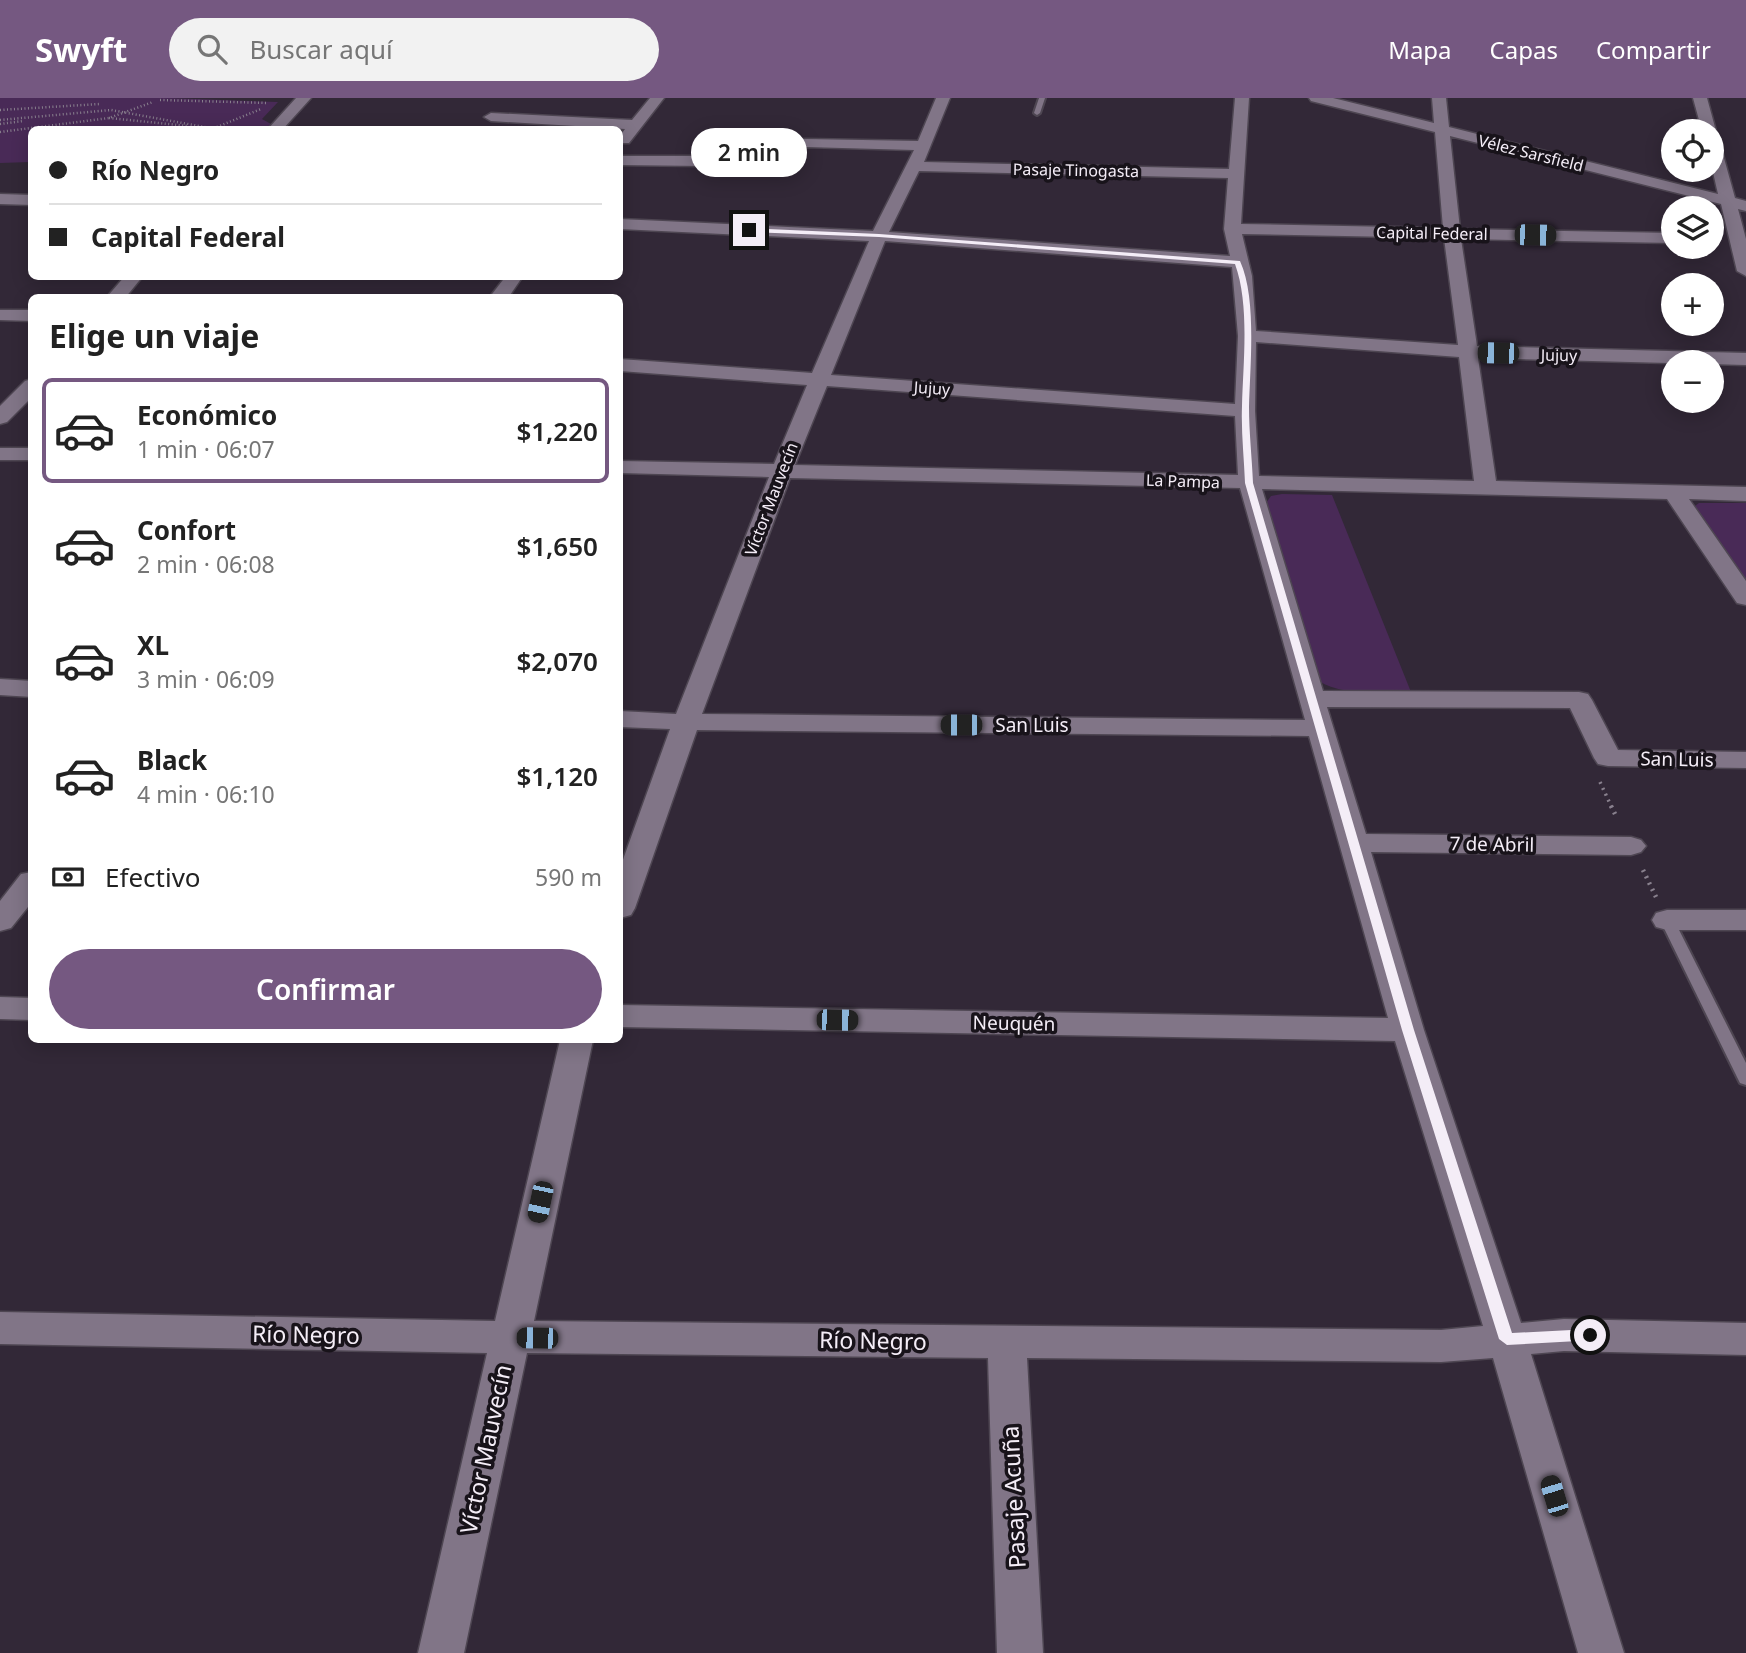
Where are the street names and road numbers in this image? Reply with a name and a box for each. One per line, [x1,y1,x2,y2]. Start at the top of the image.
street label: Vélez Sarsfield [1476,129,1586,177]
street label: Pasaje Tinogasta [1013,158,1139,182]
street label: Capital Federal [1376,221,1488,245]
street label: Jujuy [1539,344,1578,366]
street label: Jujuy [911,376,952,400]
street label: Víctor Mauvecín [739,439,803,559]
street label: La Pampa [1146,469,1220,493]
street label: San Luis [995,712,1069,738]
street label: San Luis [1640,745,1714,773]
street label: 7 de Abril [1449,830,1535,858]
street label: Neuquén [972,1009,1056,1037]
street label: Río Negro [252,1317,360,1351]
street label: Río Negro [819,1323,927,1357]
street label: Víctor Mauvecín [451,1361,519,1537]
street label: Pasaje Acuña [993,1425,1033,1569]

